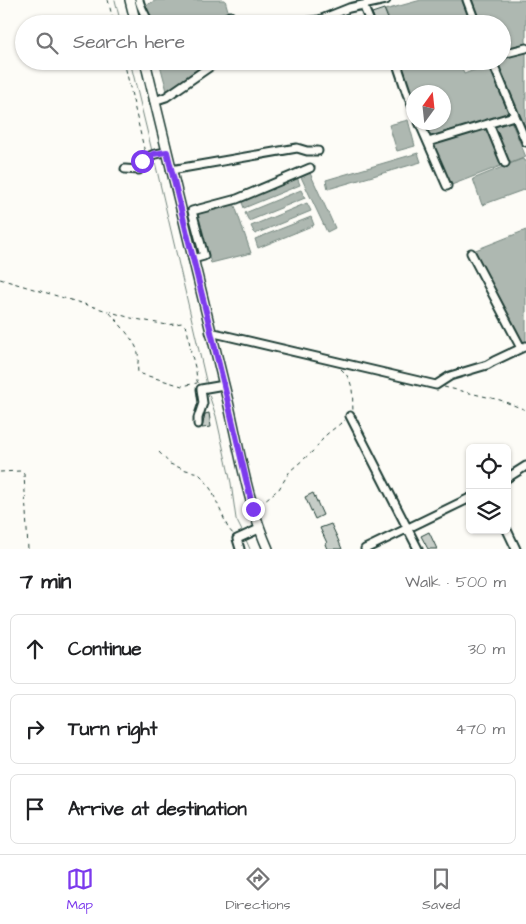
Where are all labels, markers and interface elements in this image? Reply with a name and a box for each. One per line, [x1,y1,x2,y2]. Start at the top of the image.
search box [15,15,511,70]
icon: search [33,29,61,57]
text: Search here [73,29,185,56]
north arrow [406,85,451,130]
route start [131,150,154,173]
map controls [466,444,511,534]
button: locate [466,444,511,489]
button: layers [466,489,511,534]
route end [242,498,265,521]
text: 7 min [20,567,71,596]
text: Walk · 500 m [405,571,506,593]
icon: ahead [21,635,49,663]
text: Continue [68,636,142,663]
text: 30 m [468,638,505,660]
icon: right [21,715,49,743]
text: Turn right [68,716,157,743]
text: 470 m [455,718,505,740]
icon: arrive [21,795,49,823]
text: Arrive at destination [68,796,247,823]
tab: Map [66,865,94,915]
tab: Directions [225,865,290,915]
tab: Saved [422,865,460,915]

